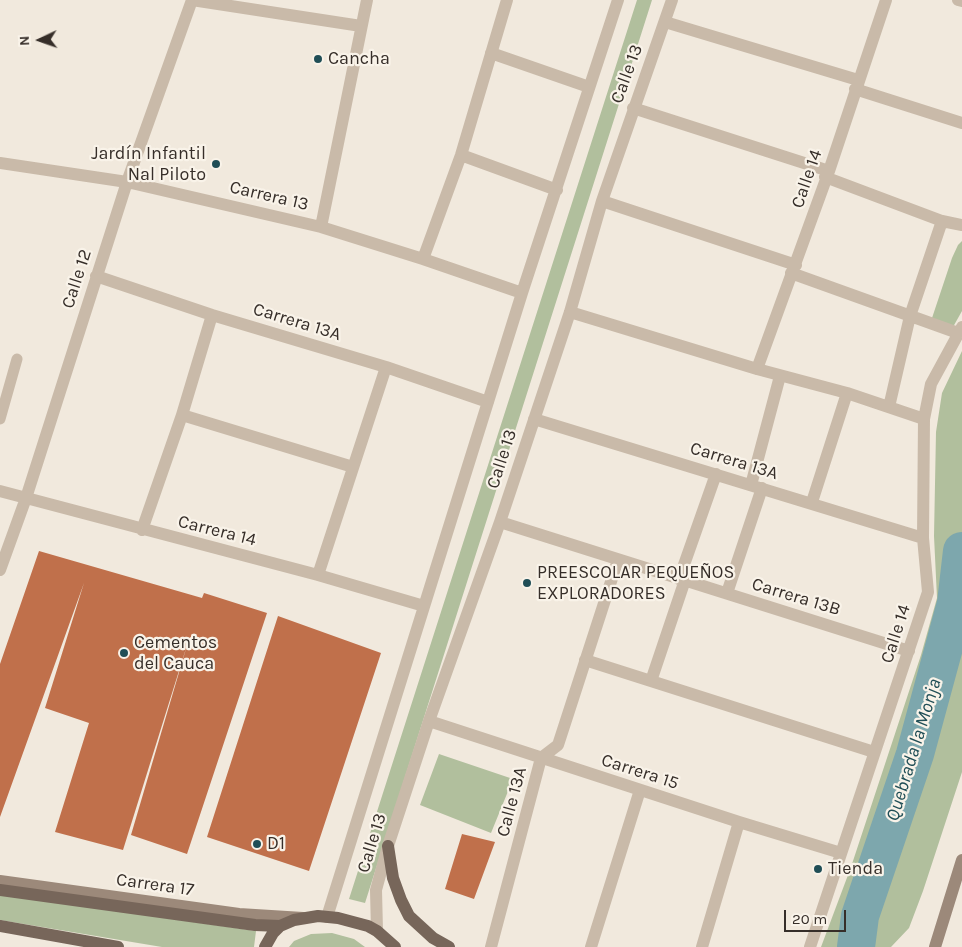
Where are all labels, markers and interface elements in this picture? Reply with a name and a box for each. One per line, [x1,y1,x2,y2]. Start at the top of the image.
north arrow [15,15,65,65]
text: N [16,35,33,46]
street label: Calle 13 [606,42,648,106]
place label: Cancha [328,48,390,70]
marker: Cancha [312,53,324,65]
place label: Jardín Infantil Nal Piloto [91,143,206,186]
street label: Calle 14 [787,147,827,211]
marker: Jardín Infantil Nal Piloto [210,158,222,170]
street label: Carrera 13 [227,176,311,216]
street label: Calle 12 [57,247,97,311]
street label: Carrera 13A [250,298,344,346]
street label: Calle 13 [482,427,522,491]
street label: Carrera 13A [687,437,781,485]
street label: Carrera 14 [176,511,258,551]
place label: PREESCOLAR PEQUEÑOS EXPLORADORES [537,562,734,604]
street label: Carrera 13B [749,573,843,621]
marker: PREESCOLAR PEQUEÑOS EXPLORADORES [521,577,533,589]
street label: Calle 14 [876,602,916,666]
place label: Cementos del Cauca [134,632,217,674]
marker: Cementos del Cauca [118,647,130,659]
water label: Quebrada la Monja [882,676,946,824]
street label: Carrera 15 [599,749,681,795]
street label: Calle 13A [492,765,532,839]
street label: Calle 13 [353,811,391,875]
place label: D1 [267,833,285,855]
marker: D1 [251,838,263,850]
place label: Tienda [828,858,883,880]
marker: Tienda [812,863,824,875]
street label: Carrera 17 [115,869,195,901]
scale bar [787,900,850,932]
text: 20 m [792,910,827,928]

